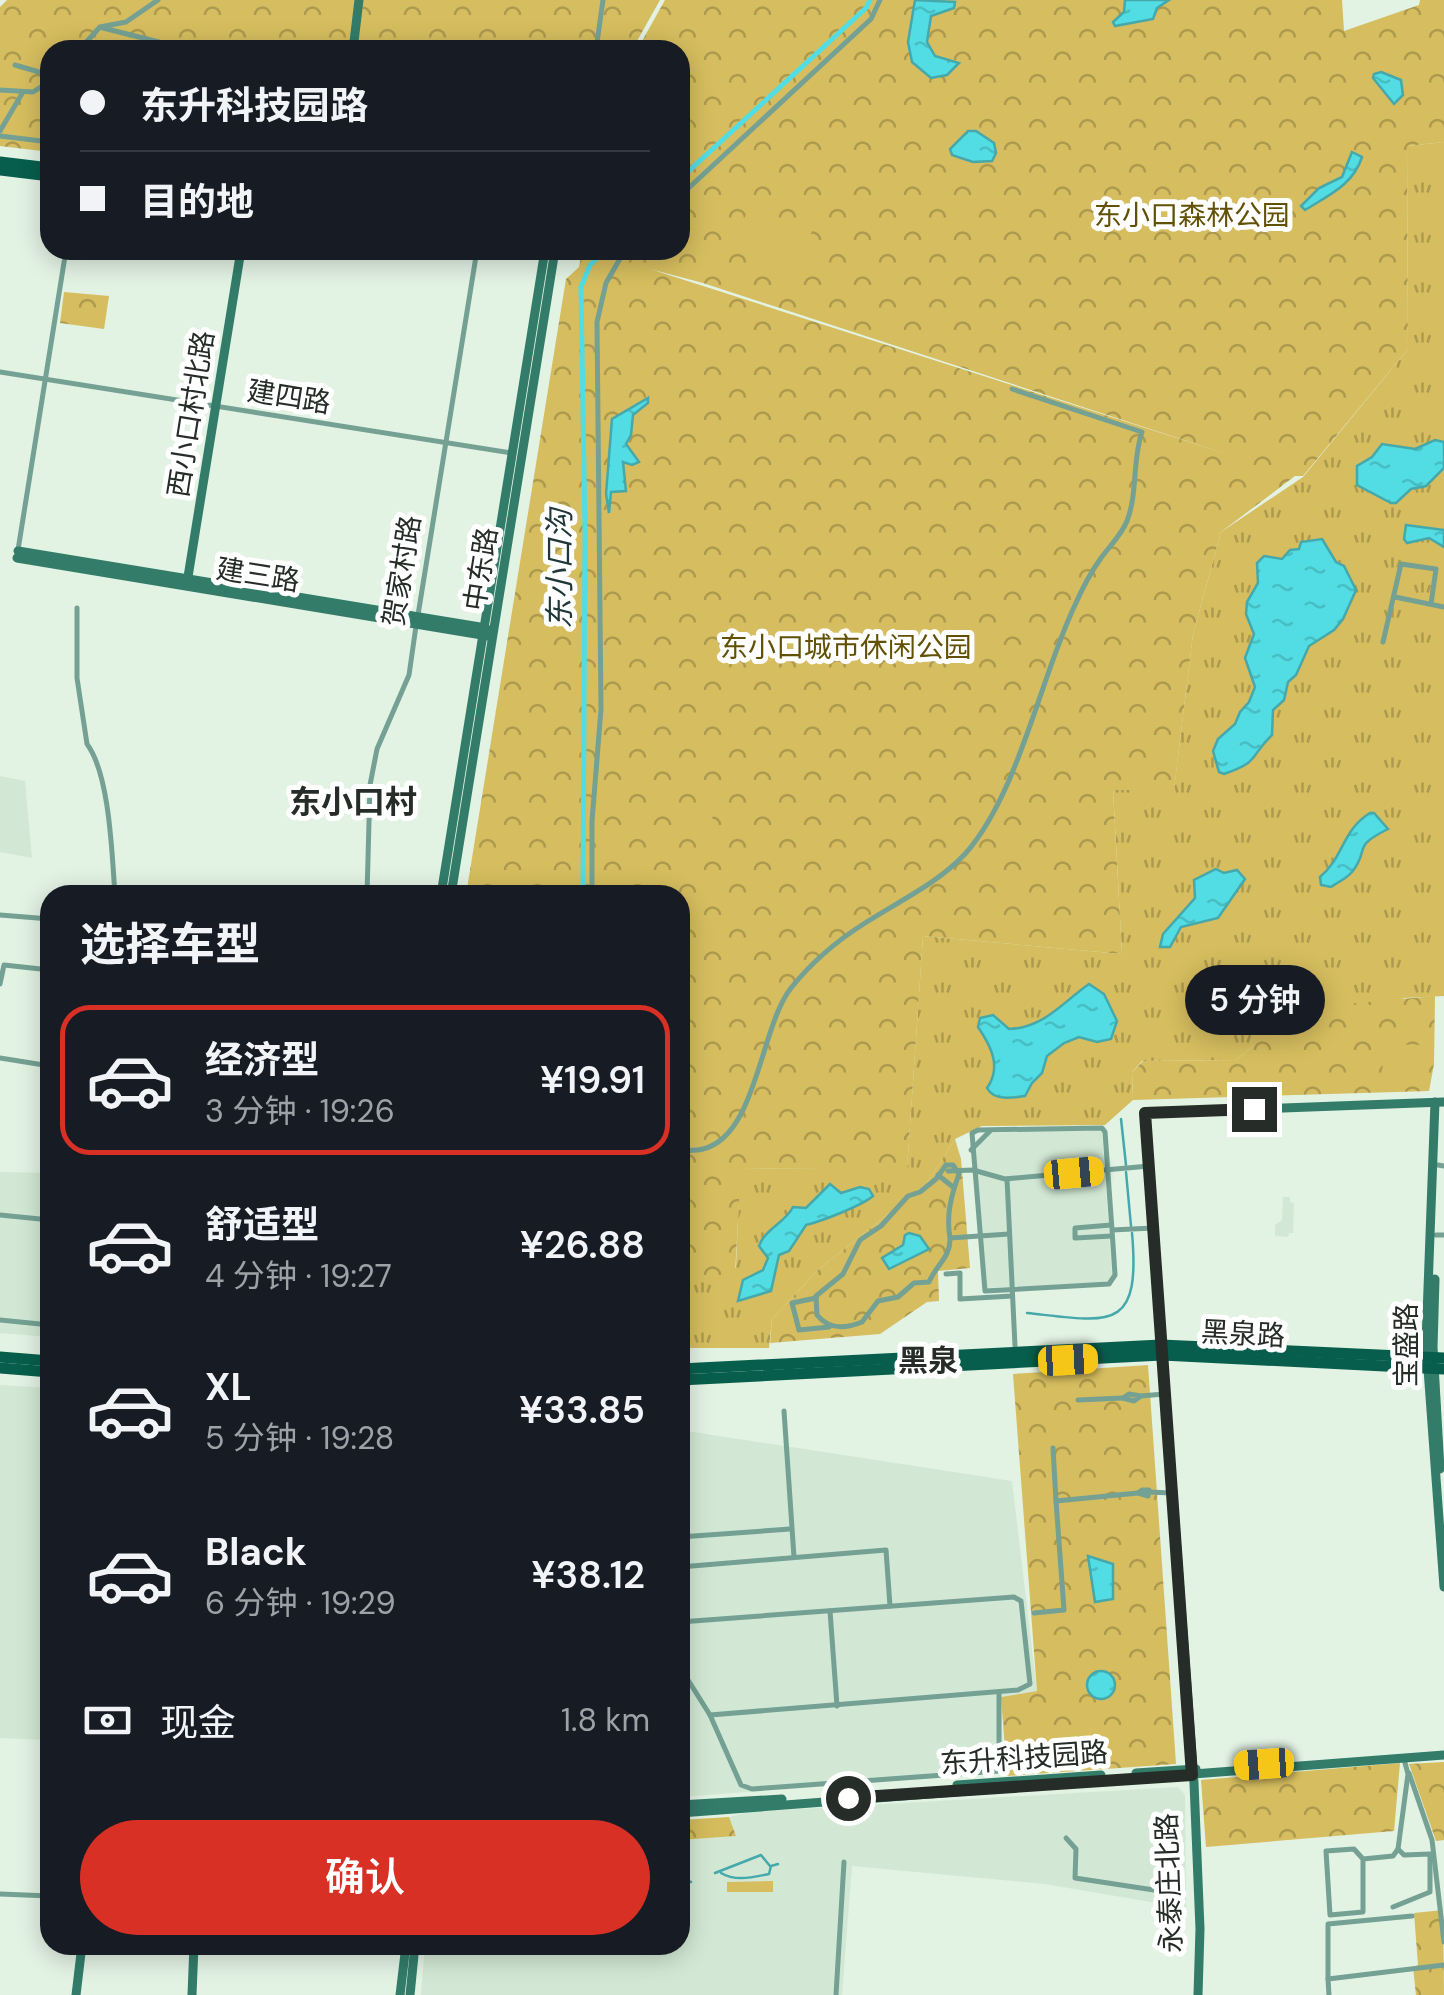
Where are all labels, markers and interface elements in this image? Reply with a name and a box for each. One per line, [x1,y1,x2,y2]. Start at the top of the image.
text: 东升科技园路 [140,81,368,131]
text: 目的地 [140,177,254,227]
park label: 东小口森林公园 [1094,197,1290,234]
street label: 西小口村北路 [160,328,222,500]
street label: 建四路 [245,372,333,422]
water label: 东小口沟 [540,506,579,629]
street label: 贺家村路 [375,513,429,629]
street label: 中东路 [456,525,506,613]
street label: 建三路 [214,550,302,600]
park label: 东小口城市休闲公园 [720,629,972,666]
district label: 东小口村 [289,781,417,823]
text: 选择车型 [80,915,260,974]
callout: 5 分钟 [1184,964,1324,1034]
text: 5 分钟 [1209,979,1301,1021]
icon: car [85,1035,175,1125]
text: 经济型 [205,1035,319,1085]
text: ¥19.91 [540,1055,645,1105]
route end [1232,1087,1277,1132]
text: 3 分钟 · 19:26 [205,1090,395,1132]
car [1043,1155,1105,1191]
icon: car [85,1200,175,1290]
text: 舒适型 [205,1200,319,1250]
text: ¥26.88 [520,1220,645,1270]
text: 4 分钟 · 19:27 [205,1255,392,1297]
street label: 宝盛路 [1388,1303,1425,1387]
street label: 黑泉路 [1200,1313,1286,1355]
district label: 黑泉 [898,1341,958,1380]
car [1037,1343,1099,1377]
text: XL [205,1362,252,1412]
icon: car [85,1365,175,1455]
text: ¥33.85 [519,1385,645,1435]
text: 5 分钟 · 19:28 [205,1417,394,1459]
text: Black [205,1527,307,1577]
icon: car [85,1530,175,1620]
text: ¥38.12 [531,1550,645,1600]
text: 6 分钟 · 19:29 [205,1582,396,1624]
icon: cash [80,1693,135,1748]
text: 现金 [160,1698,236,1748]
text: 1.8 km [561,1699,650,1741]
street label: 东升科技园路 [939,1734,1109,1782]
car [1233,1747,1295,1781]
route start [826,1776,871,1821]
street label: 永泰庄北路 [1148,1812,1190,1954]
button: 确认 [80,1820,650,1935]

